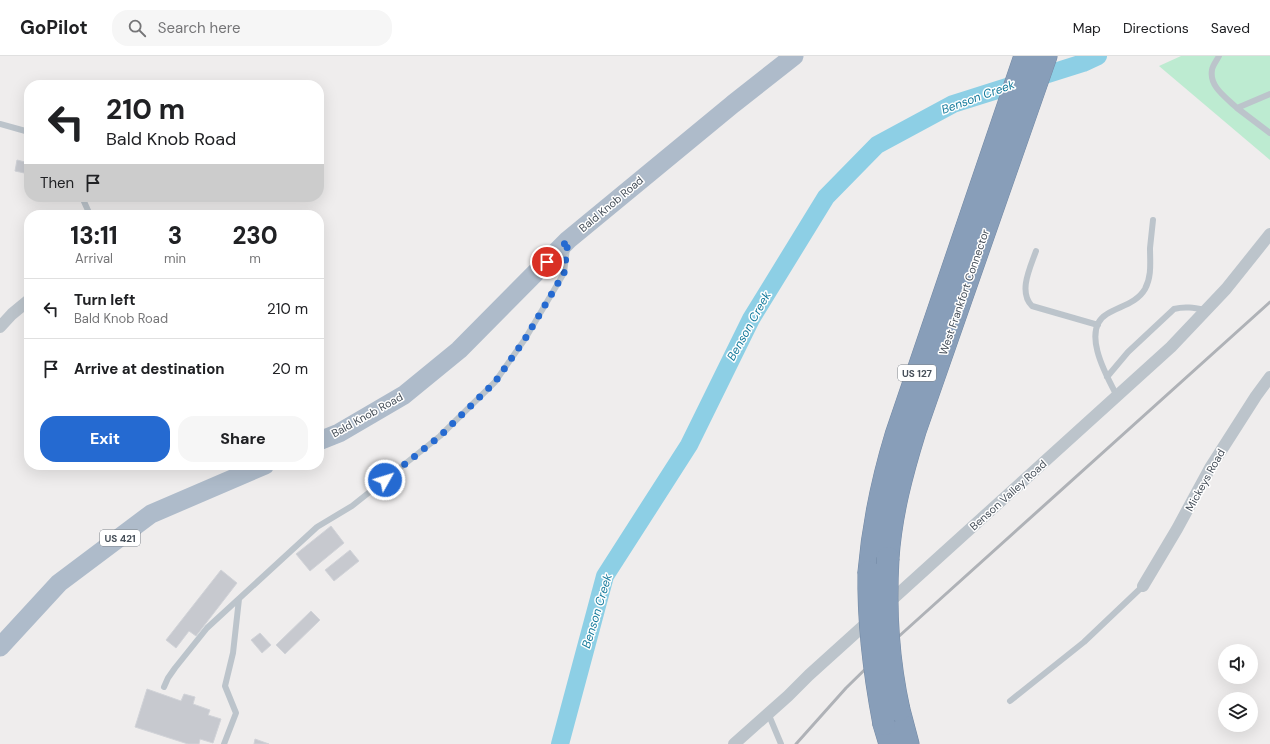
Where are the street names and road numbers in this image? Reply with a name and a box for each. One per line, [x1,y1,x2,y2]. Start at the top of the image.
street label: Bald Knob Road [576,173,646,235]
street label: West Frankfort Connector [936,227,992,357]
road number: US 127 [898,365,936,381]
street label: Bald Knob Road [329,390,405,440]
street label: Mickeys Road [1182,446,1228,514]
street label: Benson Valley Road [967,457,1049,533]
road number: US 421 [100,530,140,546]

